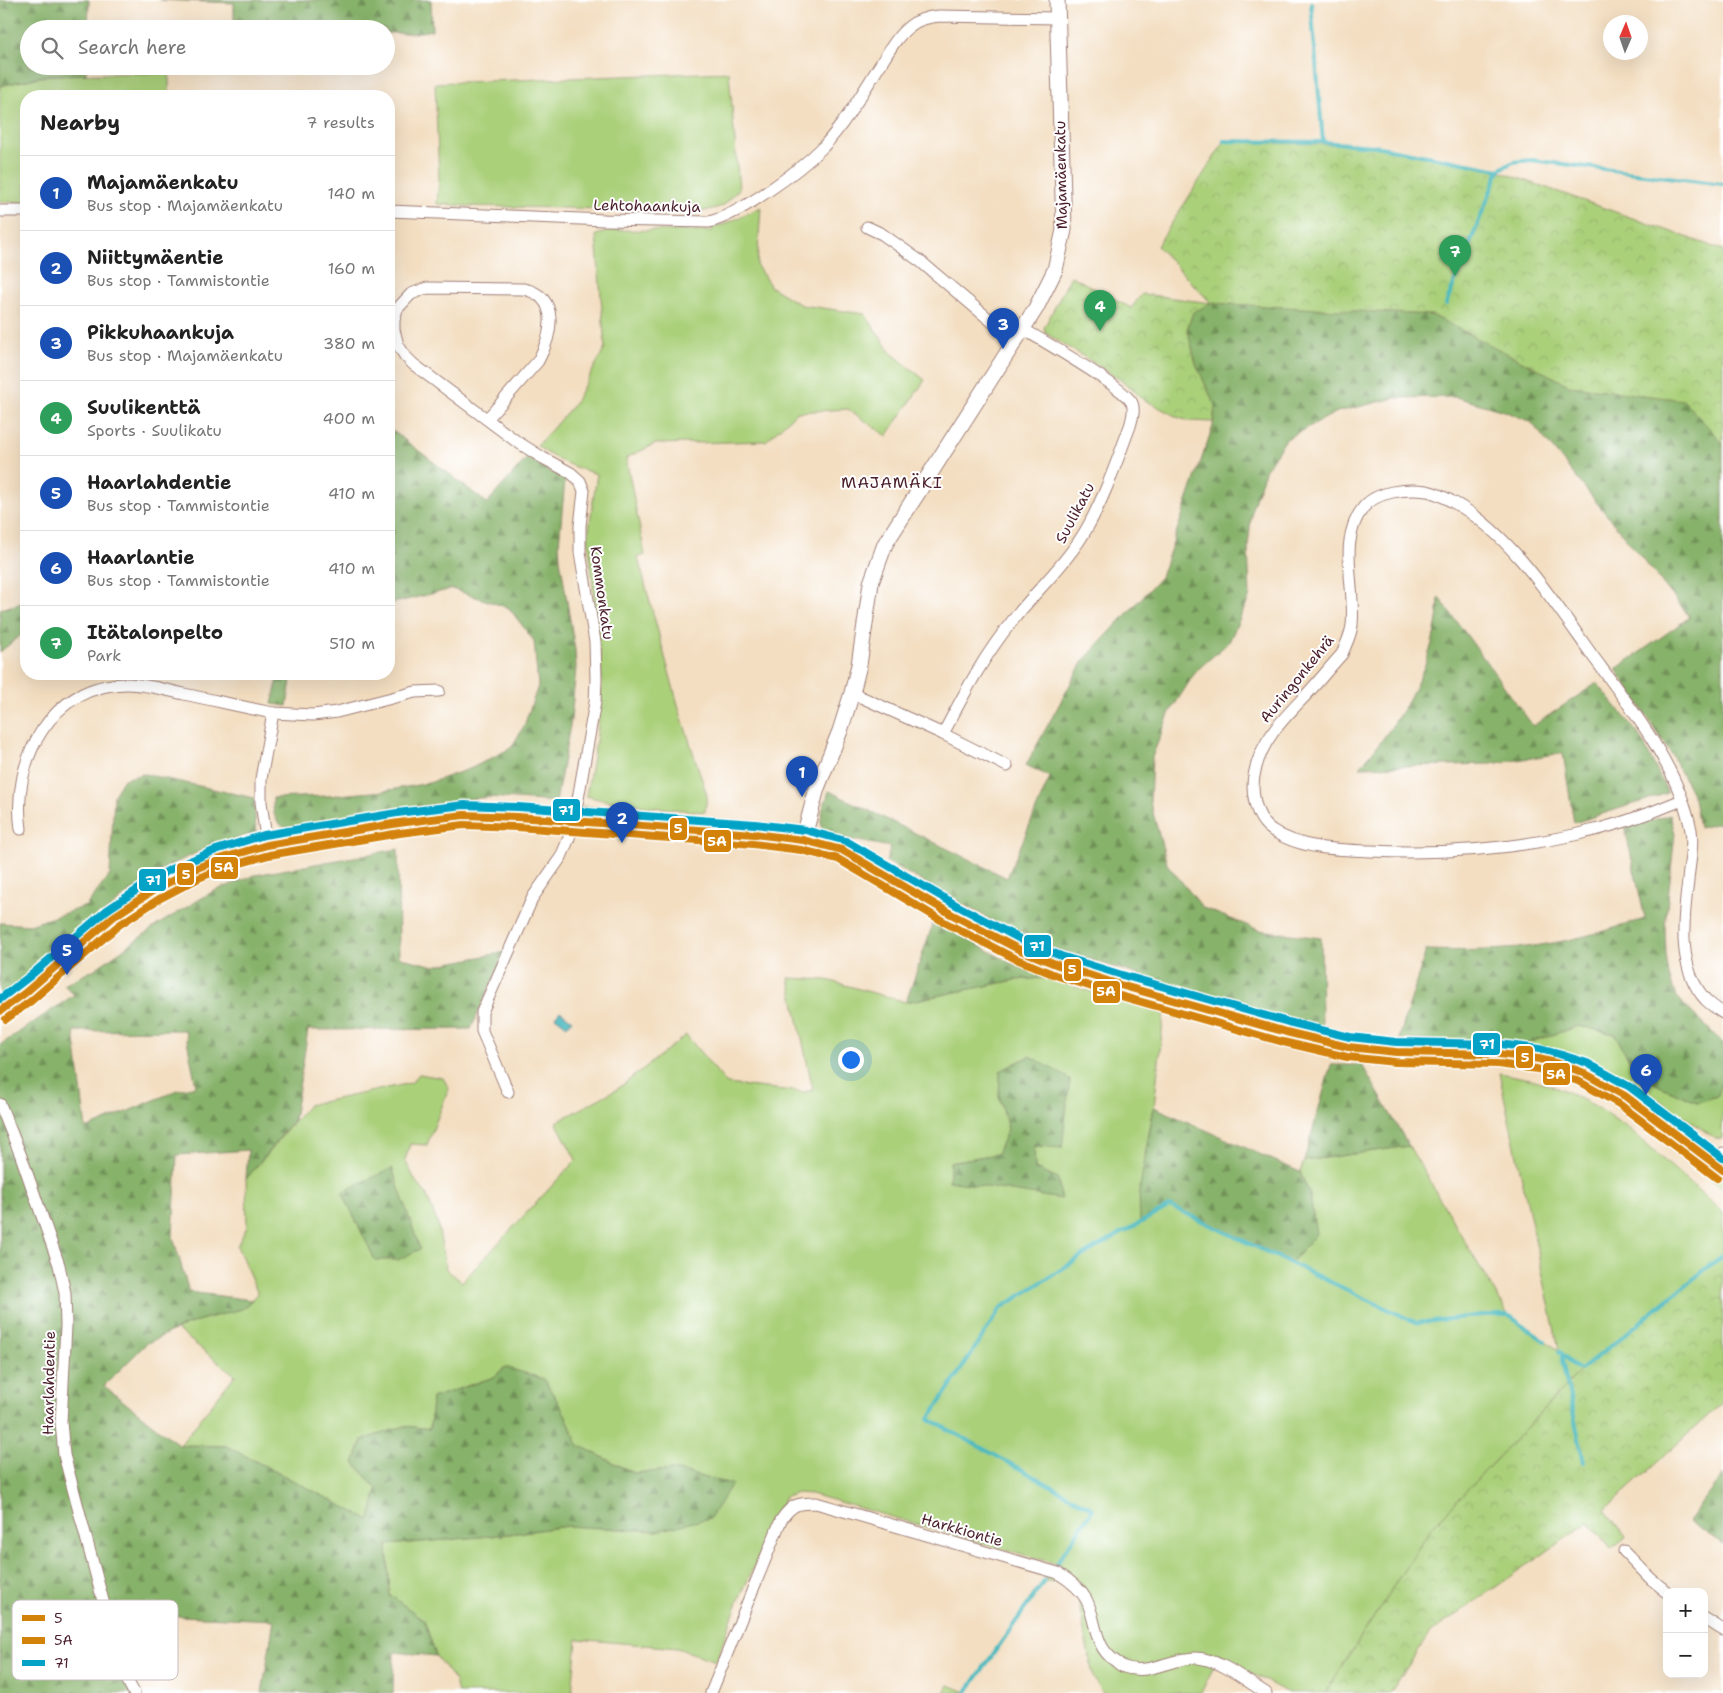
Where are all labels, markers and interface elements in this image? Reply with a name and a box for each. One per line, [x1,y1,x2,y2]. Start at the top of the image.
north arrow [1603,15,1648,60]
search box [20,20,395,75]
icon: search [38,34,66,62]
text: Search here [78,35,187,60]
text: Nearby [40,109,120,137]
text: 7 results [306,112,375,133]
street label: Majamäenkatu [1050,120,1072,230]
text: Majamäenkatu [87,170,238,195]
text: 1 [52,183,60,204]
text: 140 m [328,183,375,204]
text: Bus stop · Majamäenkatu [87,195,283,216]
street label: Lehtohaankuja [593,195,702,217]
pin: 7 [1439,235,1471,276]
text: Niittymäentie [87,245,224,270]
text: 2 [50,258,62,279]
text: 160 m [328,258,375,279]
text: Bus stop · Tammistontie [87,270,270,291]
pin: 4 [1084,290,1116,331]
pin: 3 [987,308,1019,349]
text: Pikkuhaankuja [87,320,234,345]
text: 3 [50,333,62,354]
text: 380 m [323,333,375,354]
text: Bus stop · Majamäenkatu [87,345,283,366]
text: Suulikenttä [87,395,201,420]
text: 4 [50,408,62,429]
text: 400 m [322,408,375,429]
text: Sports · Suulikatu [87,420,222,441]
text: Haarlahdentie [87,470,231,495]
district label: MAJAMÄKI [841,472,943,493]
street label: Suulikatu [1051,479,1099,547]
text: 5 [51,483,61,504]
text: 410 m [328,483,375,504]
text: Bus stop · Tammistontie [87,495,270,516]
text: Haarlantie [87,545,195,570]
street label: Kommonkatu [586,545,618,641]
text: 6 [50,558,62,579]
text: 410 m [328,558,375,579]
text: Bus stop · Tammistontie [87,570,270,591]
text: Itätalonpelto [87,620,223,645]
street label: Auringonkehrä [1255,630,1339,727]
text: 7 [50,633,62,654]
text: 510 m [329,633,375,654]
text: Park [87,645,121,666]
pin: 1 [786,756,818,797]
line badge: 71 [552,798,581,822]
text: 71 [558,801,574,819]
pin: 2 [606,802,638,843]
line badge: 5 [669,817,688,841]
text: 5 [674,819,683,837]
line badge: 5A [703,829,732,853]
text: 5A [707,832,727,850]
line badge: 5A [210,856,239,880]
text: 5A [214,858,234,876]
line badge: 5 [176,862,195,886]
text: 5 [182,865,191,883]
line badge: 71 [138,868,167,892]
text: 71 [145,871,161,889]
pin: 5 [51,934,83,975]
line badge: 71 [1023,934,1052,958]
text: 71 [1029,937,1045,955]
line badge: 5 [1063,958,1082,982]
text: 5 [1068,960,1077,978]
line badge: 5A [1092,980,1121,1004]
text: 5A [1096,982,1116,1000]
line badge: 71 [1472,1032,1501,1056]
text: 71 [1479,1035,1495,1053]
line badge: 5 [1515,1045,1534,1069]
your location [838,1047,864,1073]
text: 5 [1521,1048,1530,1066]
pin: 6 [1630,1054,1662,1095]
line badge: 5A [1542,1062,1571,1086]
text: 5A [1546,1065,1566,1083]
street label: Haarlahdentie [38,1331,60,1435]
street label: Harkkiontie [919,1509,1005,1551]
map controls [1663,1588,1708,1678]
button: + [1663,1588,1708,1633]
legend [12,1600,178,1680]
text: 5 [54,1609,63,1627]
text: 5A [54,1631,73,1649]
button: − [1663,1633,1708,1678]
text: 71 [54,1654,69,1672]

